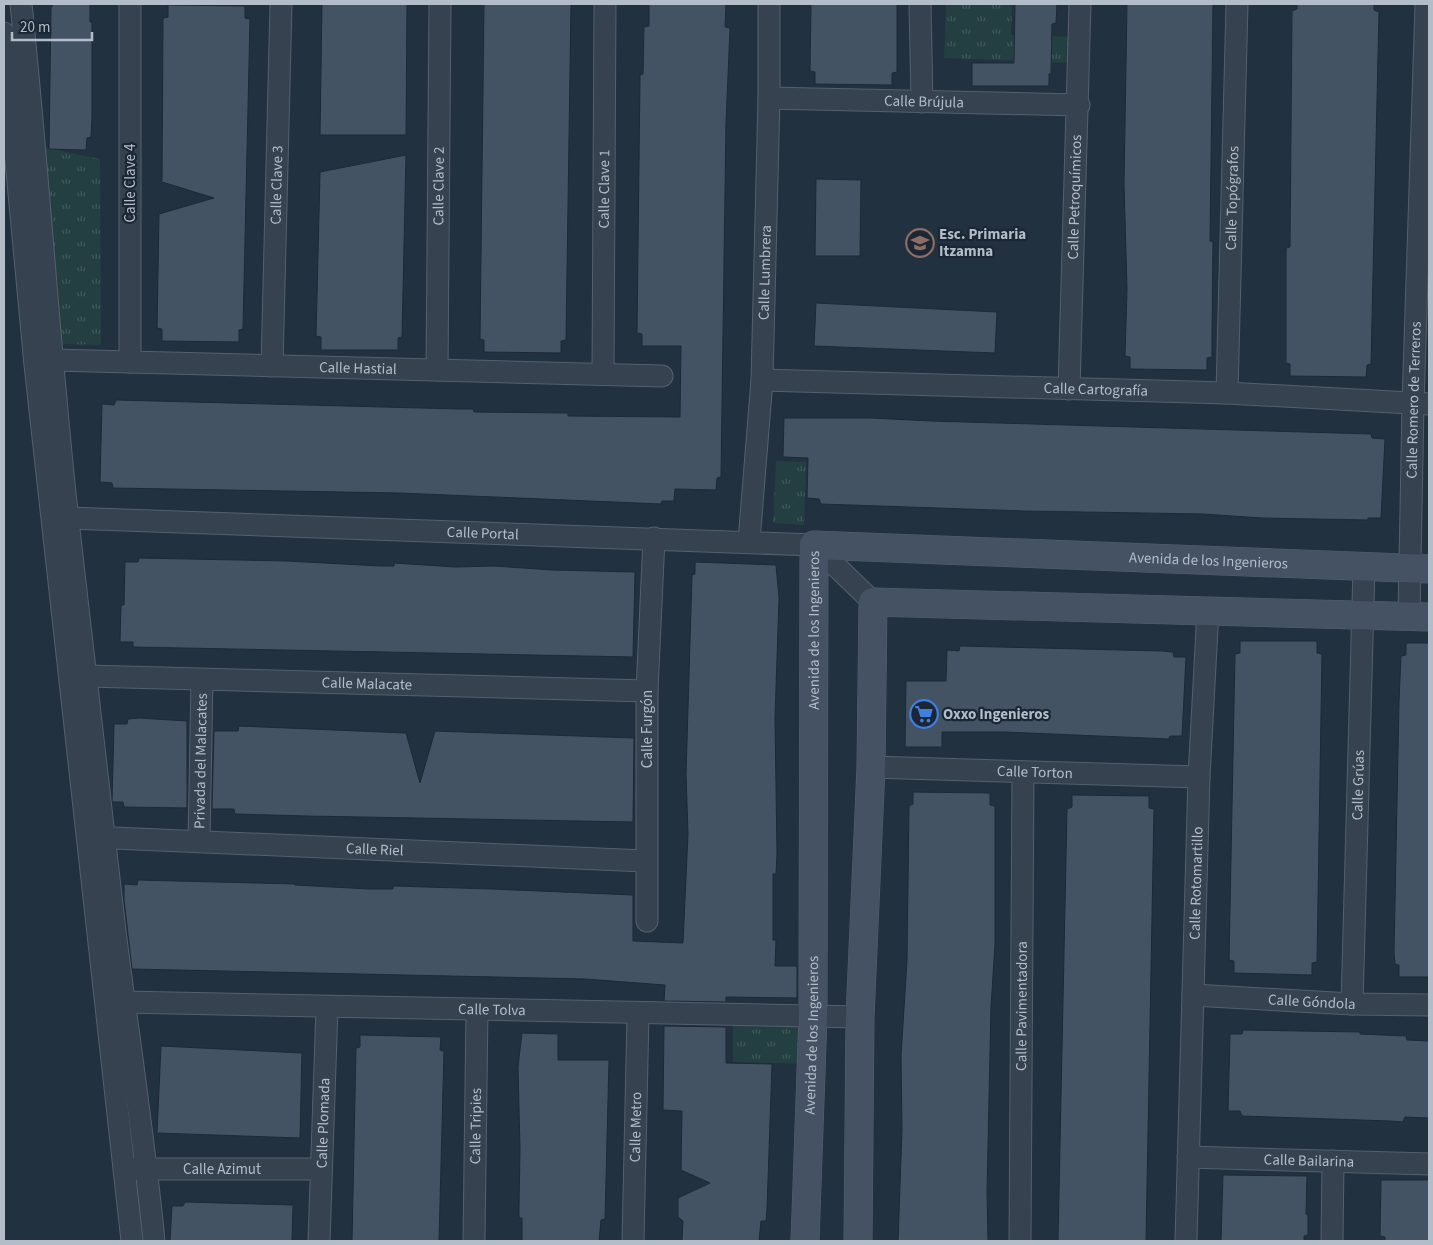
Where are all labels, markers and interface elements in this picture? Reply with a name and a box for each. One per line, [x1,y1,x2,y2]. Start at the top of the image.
scale bar [12,10,92,42]
text: 20 m [20,17,50,38]
street label: Calle Brújula [884,91,964,113]
street label: Calle Petroquímicos [1063,134,1087,260]
street label: Calle Clave 4 [120,143,141,223]
street label: Calle Clave 3 [266,145,288,225]
street label: Calle Clave 2 [428,146,450,226]
street label: Calle Topógrafos [1221,146,1244,251]
street label: Calle Clave 1 [594,149,615,229]
place label: Esc. Primaria Itzamna [939,224,1026,262]
street label: Calle Lumbrera [753,225,777,320]
school or university icon: Esc. Primaria Itzamna [905,228,935,258]
street label: Calle Romero de Terreros [1402,321,1427,479]
street label: Calle Hastial [319,357,397,380]
street label: Calle Cartografía [1043,378,1148,402]
street label: Calle Portal [446,522,519,545]
street label: Avenida de los Ingenieros [1129,547,1288,574]
street label: Avenida de los Ingenieros [804,551,825,710]
street label: Calle Malacate [321,672,412,696]
street label: Calle Furgón [637,690,658,768]
street label: Privada del Malacates [189,693,213,829]
supermarket icon: Oxxo Ingenieros [909,699,939,729]
place label: Oxxo Ingenieros [943,704,1049,725]
street label: Calle Grúas [1347,749,1370,821]
street label: Calle Torton [997,761,1073,784]
street label: Calle Rotomartillo [1184,826,1209,940]
street label: Calle Riel [345,838,404,862]
street label: Calle Pavimentadora [1011,941,1033,1071]
street label: Avenida de los Ingenieros [799,956,824,1115]
street label: Calle Góndola [1267,989,1356,1015]
street label: Calle Tolva [458,999,526,1021]
street label: Calle Plomada [311,1077,336,1169]
street label: Calle Tripies [465,1088,487,1164]
street label: Calle Metro [625,1091,647,1163]
street label: Calle Bailarina [1263,1149,1354,1173]
street label: Calle Azimut [183,1159,261,1180]

